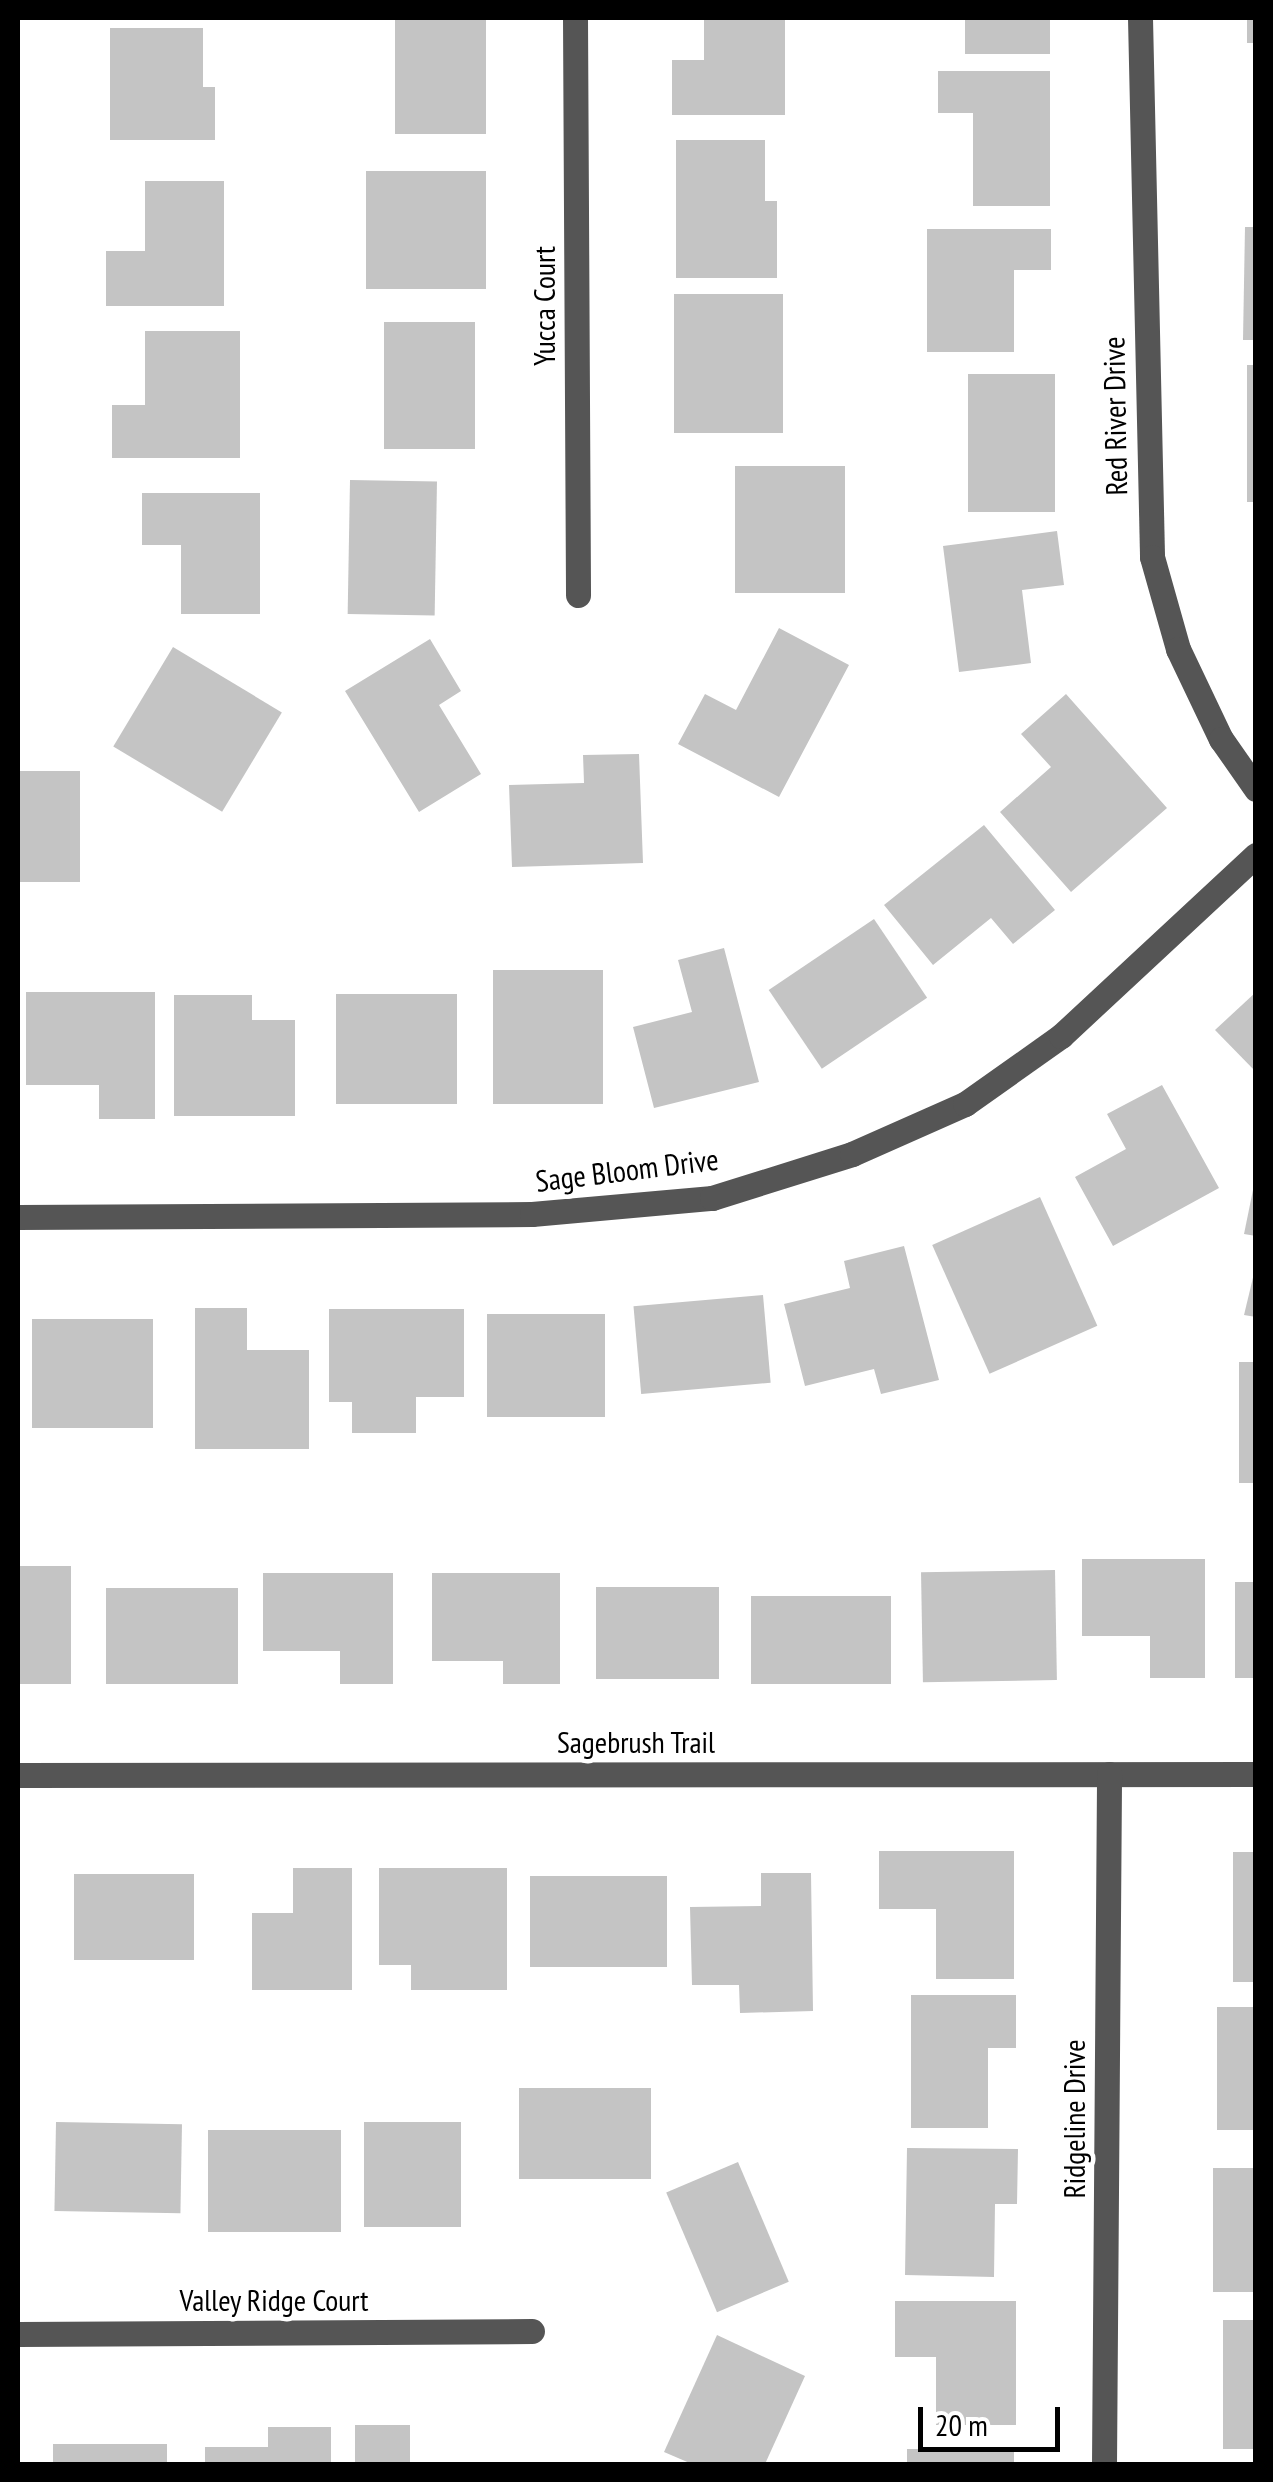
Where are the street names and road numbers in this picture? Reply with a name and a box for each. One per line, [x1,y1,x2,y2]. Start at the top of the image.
street label: Yucca Court [526,246,562,366]
street label: Red River Drive [1096,336,1134,496]
street label: Sage Bloom Drive [533,1141,721,1199]
street label: Sagebrush Trail [557,1724,715,1760]
street label: Ridgeline Drive [1056,2039,1092,2199]
street label: Valley Ridge Court [179,2282,369,2318]

